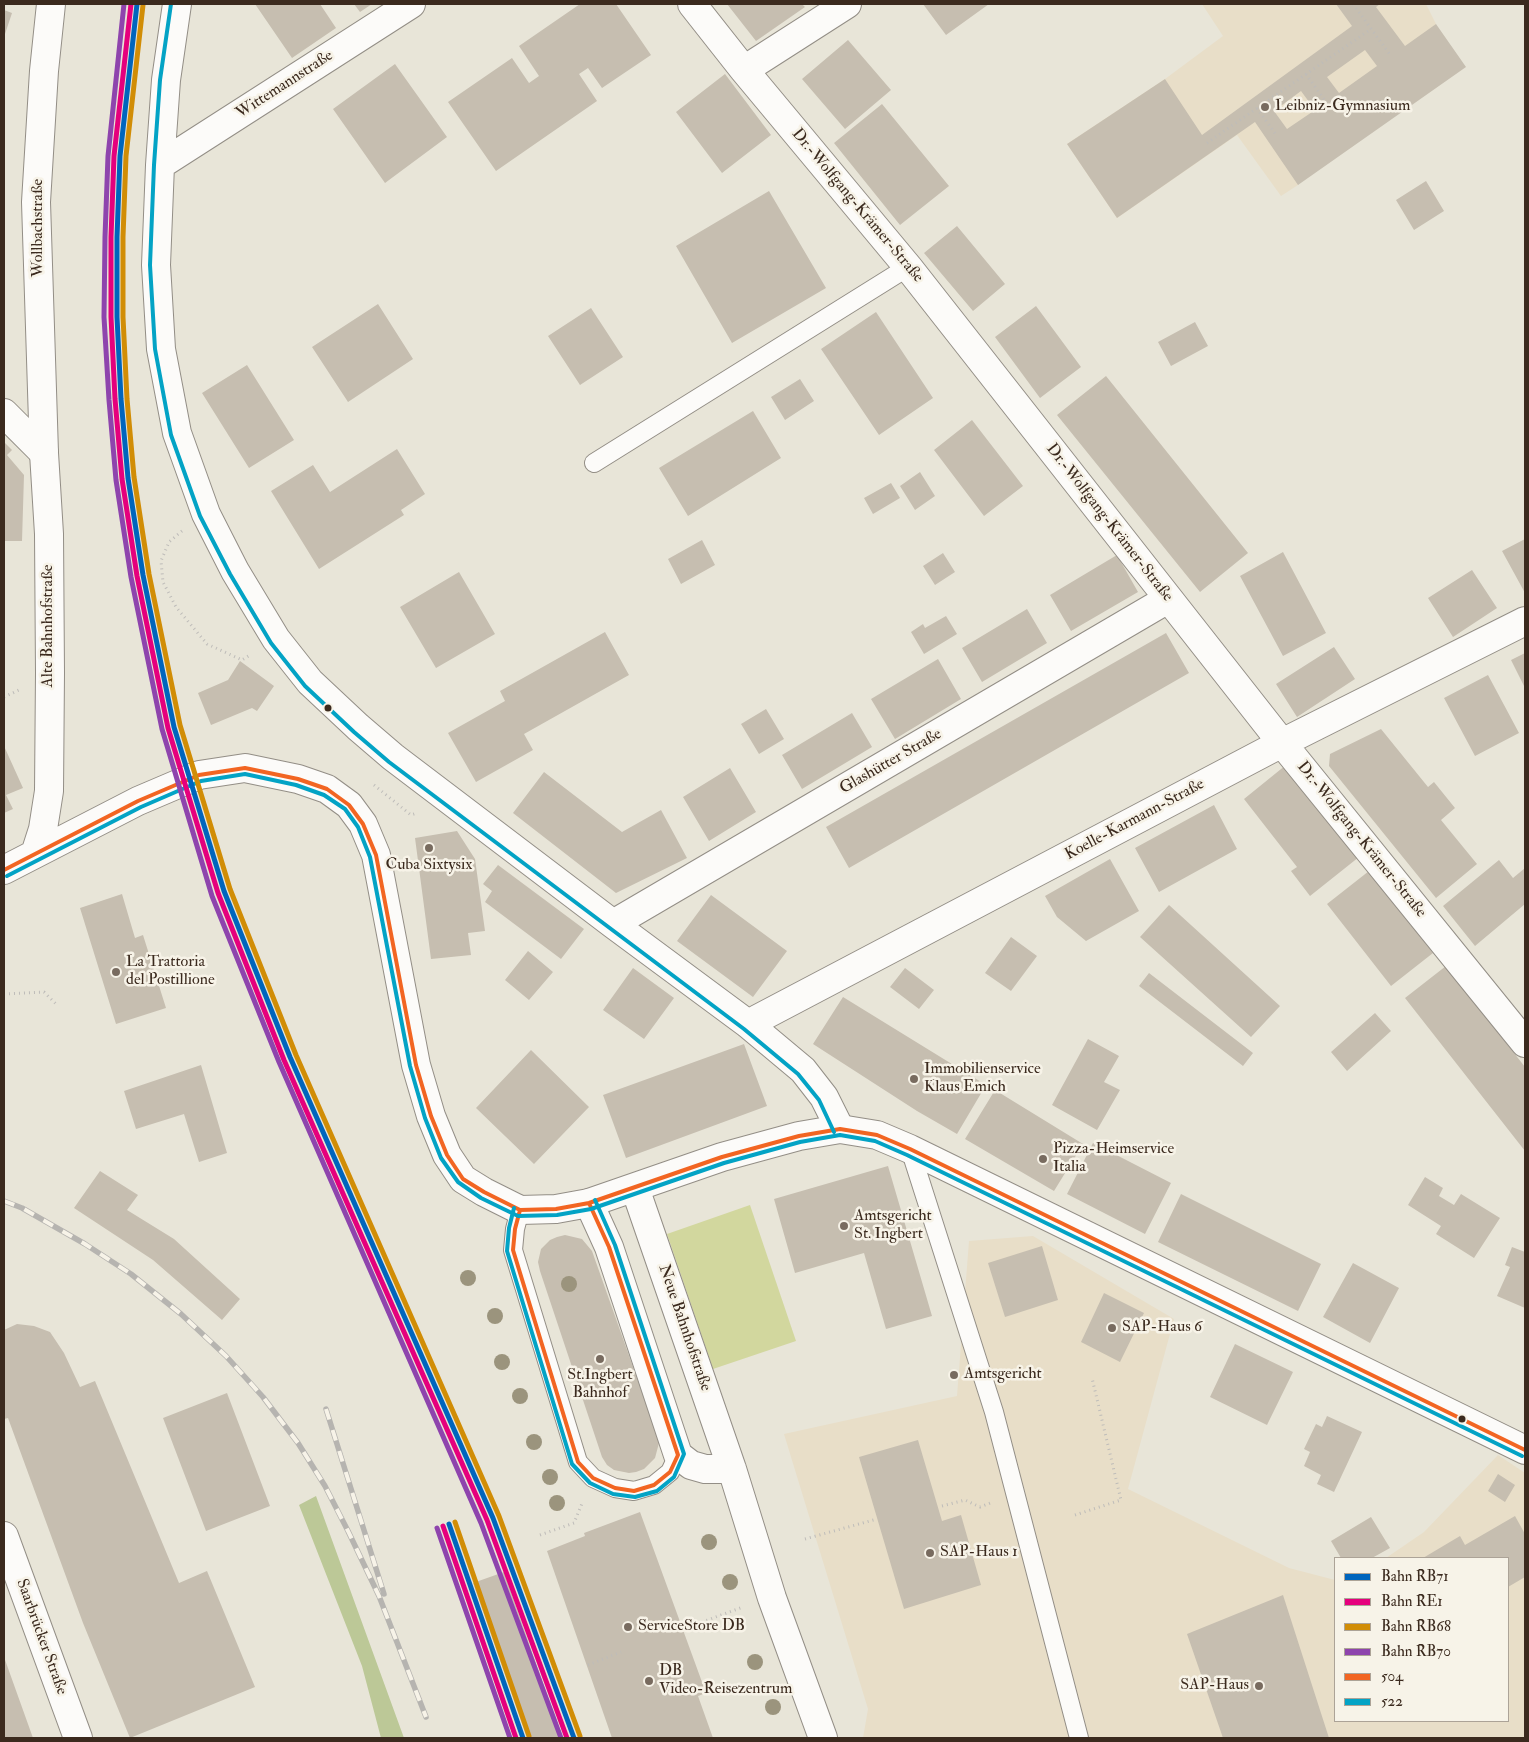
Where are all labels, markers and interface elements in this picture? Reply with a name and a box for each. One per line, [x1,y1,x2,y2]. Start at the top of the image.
street label: Wittemannstraße [233,47,337,123]
place label: Leibniz-Gymnasium [1275,97,1410,117]
marker: Leibniz-Gymnasium [1259,101,1271,113]
street label: Dr.-Wolfgang-Krämer-Straße [787,125,927,287]
street label: Wollbachstraße [29,179,49,277]
street label: Dr.-Wolfgang-Krämer-Straße [1041,440,1177,606]
street label: Alte Bahnhofstraße [39,565,59,687]
unlabelled marker [323,703,333,713]
street label: Glashütter Straße [837,725,945,799]
street label: Dr.-Wolfgang-Krämer-Straße [1292,758,1430,922]
street label: Koelle-Karmann-Straße [1062,775,1208,865]
marker: Cuba Sixtysix [423,842,435,854]
place label: Cuba Sixtysix [386,856,472,876]
place label: La Trattoria del Postillione [126,953,215,991]
marker: La Trattoria del Postillione [110,966,122,978]
place label: Immobilienservice Klaus Emich [924,1060,1041,1098]
marker: Immobilienservice Klaus Emich [908,1073,920,1085]
place label: Pizza-Heimservice Italia [1053,1140,1174,1178]
marker: Pizza-Heimservice Italia [1037,1153,1049,1165]
place label: Amtsgericht St. Ingbert [854,1207,932,1245]
marker: Amtsgericht St. Ingbert [838,1220,850,1232]
street label: Neue Bahnhofstraße [653,1262,715,1394]
place label: SAP-Haus 6 [1122,1318,1202,1338]
marker: SAP-Haus 6 [1106,1322,1118,1334]
marker: St.Ingbert Bahnhof [594,1353,606,1365]
place label: Amtsgericht [964,1365,1042,1385]
place label: St.Ingbert Bahnhof [567,1366,633,1404]
marker: Amtsgericht [948,1369,960,1381]
unlabelled marker [1457,1414,1467,1424]
place label: SAP-Haus 1 [940,1543,1018,1563]
marker: SAP-Haus 1 [924,1547,936,1559]
legend [1334,1557,1509,1722]
text: Bahn RB71 [1381,1567,1449,1586]
street label: Saarbrücker Straße [11,1576,71,1698]
text: Bahn RE1 [1381,1592,1443,1611]
place label: ServiceStore DB [638,1617,745,1637]
text: Bahn RB68 [1381,1617,1451,1636]
marker: ServiceStore DB [622,1621,634,1633]
text: Bahn RB70 [1381,1642,1451,1661]
place label: DB Video-Reisezentrum [659,1662,792,1700]
text: 504 [1381,1667,1403,1686]
marker: DB Video-Reisezentrum [643,1675,655,1687]
place label: SAP-Haus [1180,1676,1249,1696]
marker: SAP-Haus [1253,1680,1265,1692]
text: 522 [1381,1692,1403,1711]

